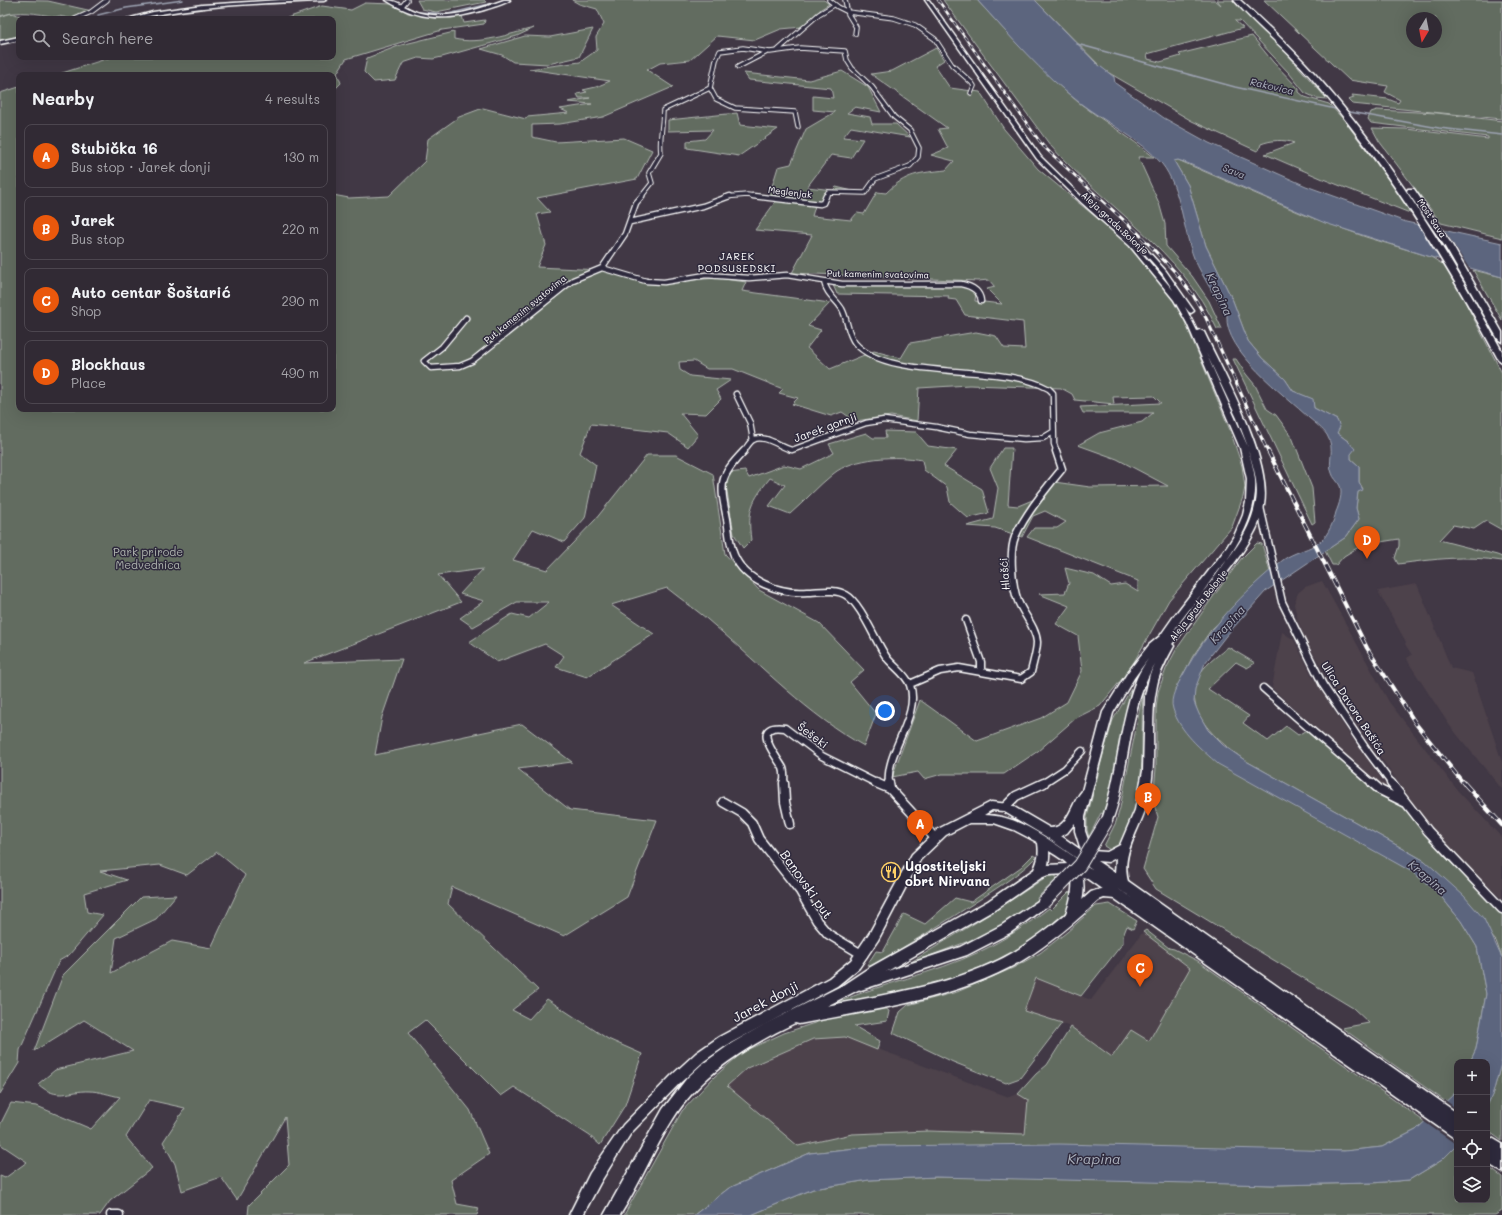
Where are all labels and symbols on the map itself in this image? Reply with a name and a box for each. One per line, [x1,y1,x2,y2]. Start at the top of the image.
north arrow [1406,12,1442,48]
water label: Rakovica [1249,74,1295,98]
water label: Sava [1221,160,1247,182]
street label: Meglenjak [767,184,813,200]
street label: Aleja grada Bolonje [1079,189,1151,257]
street label: Most Sava [1415,196,1449,240]
district label: JAREK PODSUSEDSKI [698,249,776,275]
street label: Put kamenim svatovima [827,268,930,280]
water label: Krapina [1203,270,1237,318]
street label: Put kamenim svatovima [482,272,569,346]
street label: Jarek gornji [791,409,859,445]
pin: D [1354,526,1380,559]
park label: Park prirode Medvednica [113,544,183,572]
street label: Hlašći [995,557,1013,591]
street label: Aleja grada Bolonje [1167,567,1229,643]
water label: Krapina [1206,602,1248,646]
street label: Ulica Davora Bašića [1318,658,1390,758]
your location [875,701,895,721]
street label: Šešeki [795,719,831,751]
pin: B [1135,783,1161,816]
pin: A [907,810,933,843]
street label: Banovski put [777,846,837,922]
water label: Krapina [1405,856,1451,898]
place label: Ugostiteljski obrt Nirvana [905,857,990,889]
restaurant icon: Ugostiteljski obrt Nirvana [880,861,902,883]
pin: C [1127,954,1153,987]
street label: Jarek donji [729,976,801,1025]
water label: Krapina [1067,1149,1121,1168]

